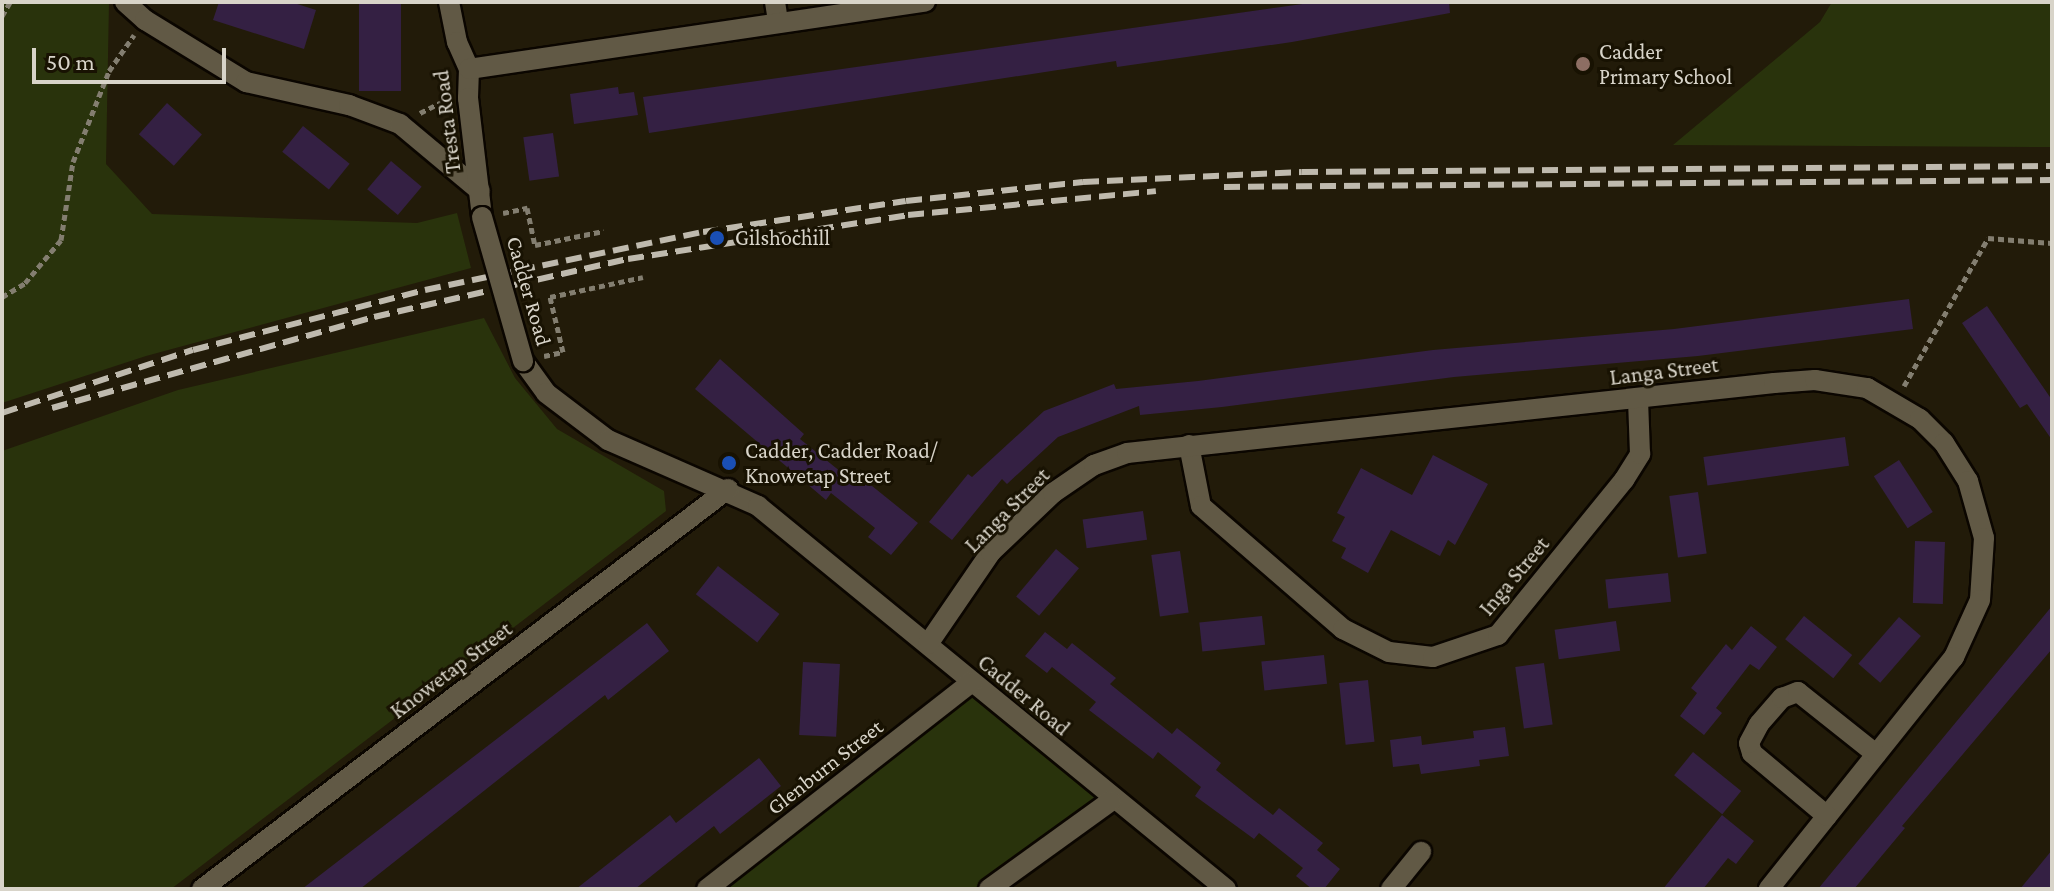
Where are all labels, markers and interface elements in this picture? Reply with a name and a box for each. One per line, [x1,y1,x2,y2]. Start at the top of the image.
scale bar [36,32,230,82]
place label: Cadder Primary School [1599,38,1732,90]
text: 50 m [46,48,95,75]
marker: Cadder Primary School [1574,55,1592,73]
street label: Tresta Road [428,69,466,175]
place label: Gilshochill [735,225,830,251]
marker: Gilshochill [706,227,728,249]
street label: Cadder Road [501,233,557,349]
street label: Langa Street [1608,351,1720,391]
place label: Cadder, Cadder Road/ Knowetap Street [745,437,937,488]
marker: Cadder, Cadder Road/ Knowetap Street [720,454,738,472]
street label: Langa Street [959,462,1055,558]
street label: Inga Street [1473,531,1555,621]
street label: Knowetap Street [385,616,517,724]
street label: Cadder Road [972,649,1076,741]
street label: Glenburn Street [762,714,888,820]

